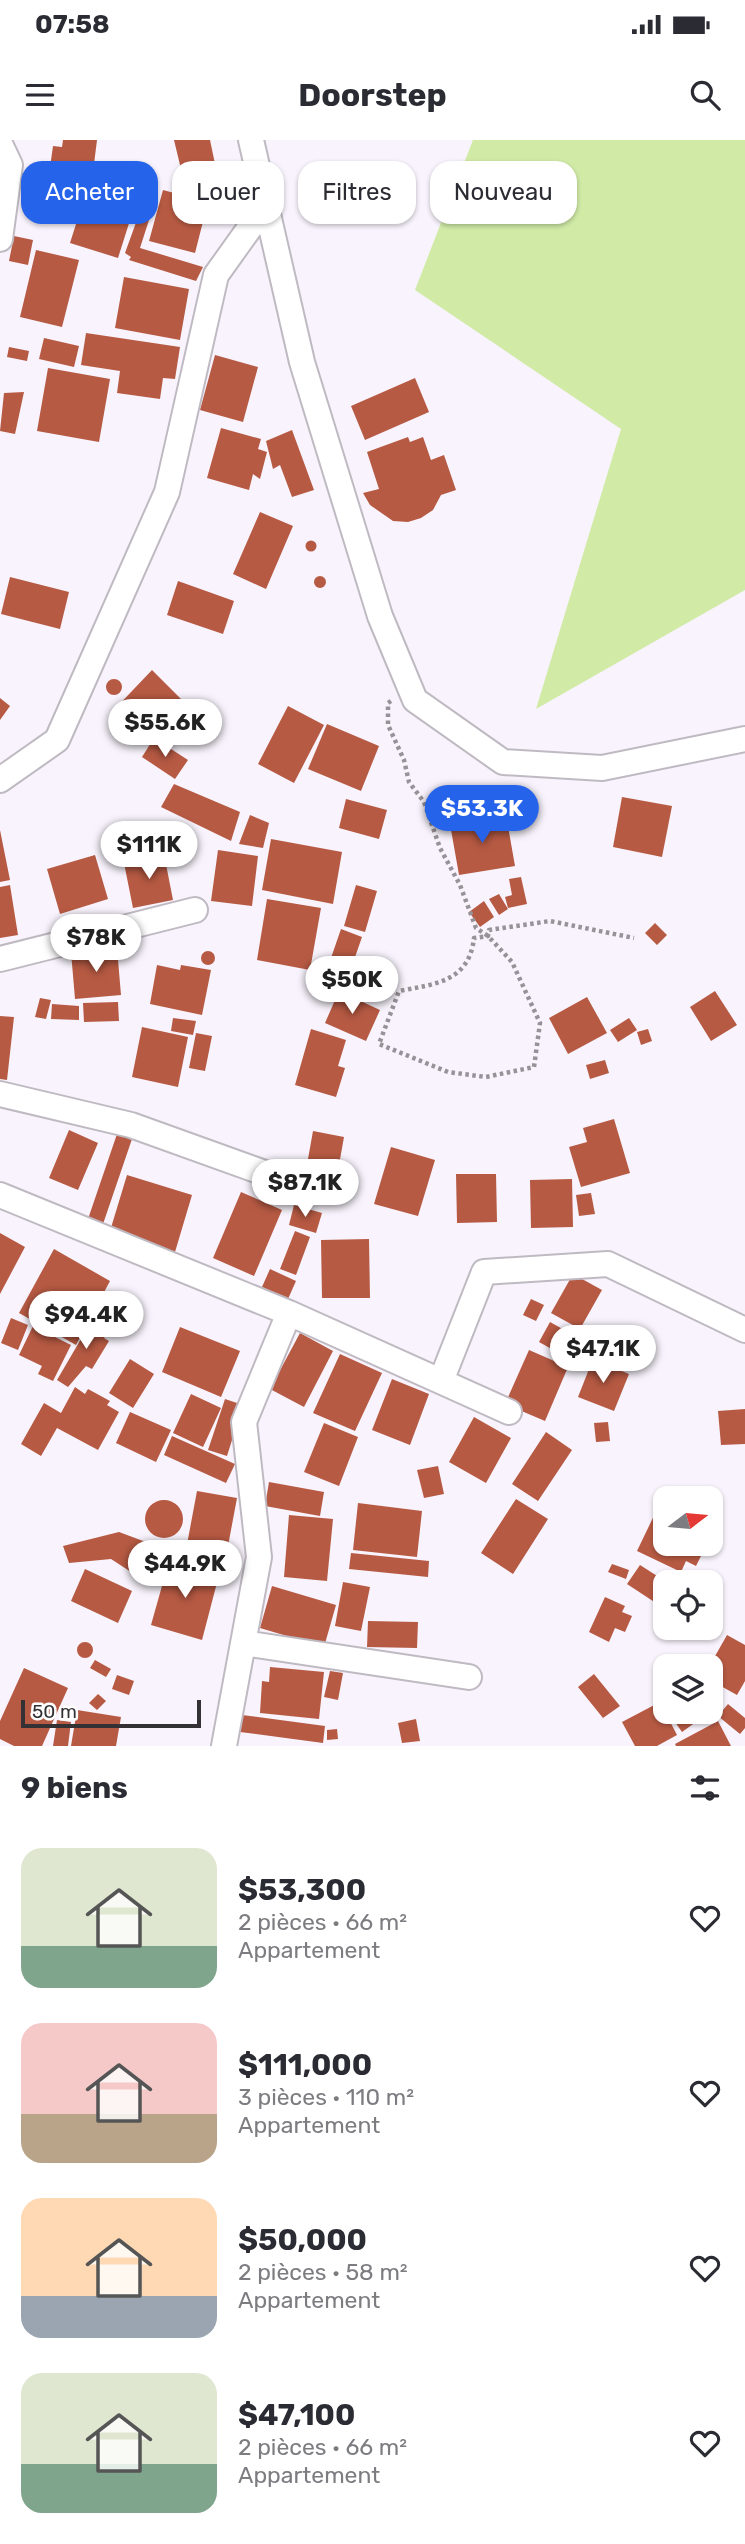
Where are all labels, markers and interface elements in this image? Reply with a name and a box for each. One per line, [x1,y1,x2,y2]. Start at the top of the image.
text: 07:58 [35,9,110,40]
icon: menu [21,76,59,114]
text: Doorstep [298,76,447,114]
icon: search [686,76,724,114]
chip: Acheter [21,161,158,224]
chip: Louer [172,161,284,224]
chip: Filtres [298,161,416,224]
chip: Nouveau [430,161,577,224]
pin: $55.6K [108,700,222,759]
text: $55.6K [124,708,206,736]
pin: $53.3K [425,786,539,845]
text: $53.3K [441,794,523,822]
pin: $111K [100,822,198,881]
text: $111K [117,830,181,858]
pin: $78K [55,914,137,974]
text: $78K [66,923,126,951]
pin: $50K [311,956,393,1016]
text: $50K [321,965,383,993]
pin: $87.1K [248,1160,362,1219]
text: $87.1K [268,1168,342,1196]
pin: $94.4K [29,1292,143,1351]
text: $94.4K [45,1300,127,1328]
pin: $47.1K [546,1326,660,1385]
text: $47.1K [566,1334,640,1362]
north arrow [653,1486,723,1556]
map controls [653,1486,723,1724]
pin: $44.9K [128,1540,242,1600]
text: $44.9K [144,1549,226,1577]
button: locate [653,1570,723,1640]
button: layers [653,1654,723,1724]
scale bar [21,1697,201,1729]
text: 50 m [32,1700,77,1723]
icon: filters [686,1769,724,1807]
text: 9 biens [21,1770,128,1806]
text: $53,300 [238,1872,366,1908]
icon: home [77,1876,161,1960]
icon: heart [686,1899,724,1937]
text: 2 pièces · 66 m² [238,1908,407,1936]
text: Appartement [238,1936,380,1964]
text: $111,000 [238,2047,372,2083]
icon: home [77,2051,161,2135]
icon: heart [686,2074,724,2112]
text: 3 pièces · 110 m² [238,2083,414,2111]
text: Appartement [238,2111,380,2139]
text: $50,000 [238,2222,367,2258]
icon: home [77,2226,161,2310]
icon: heart [686,2249,724,2287]
text: 2 pièces · 58 m² [238,2258,408,2286]
text: Appartement [238,2286,380,2314]
text: $47,100 [238,2397,355,2433]
icon: home [77,2401,161,2485]
icon: heart [686,2424,724,2462]
text: 2 pièces · 66 m² [238,2433,407,2461]
text: Appartement [238,2461,380,2489]

